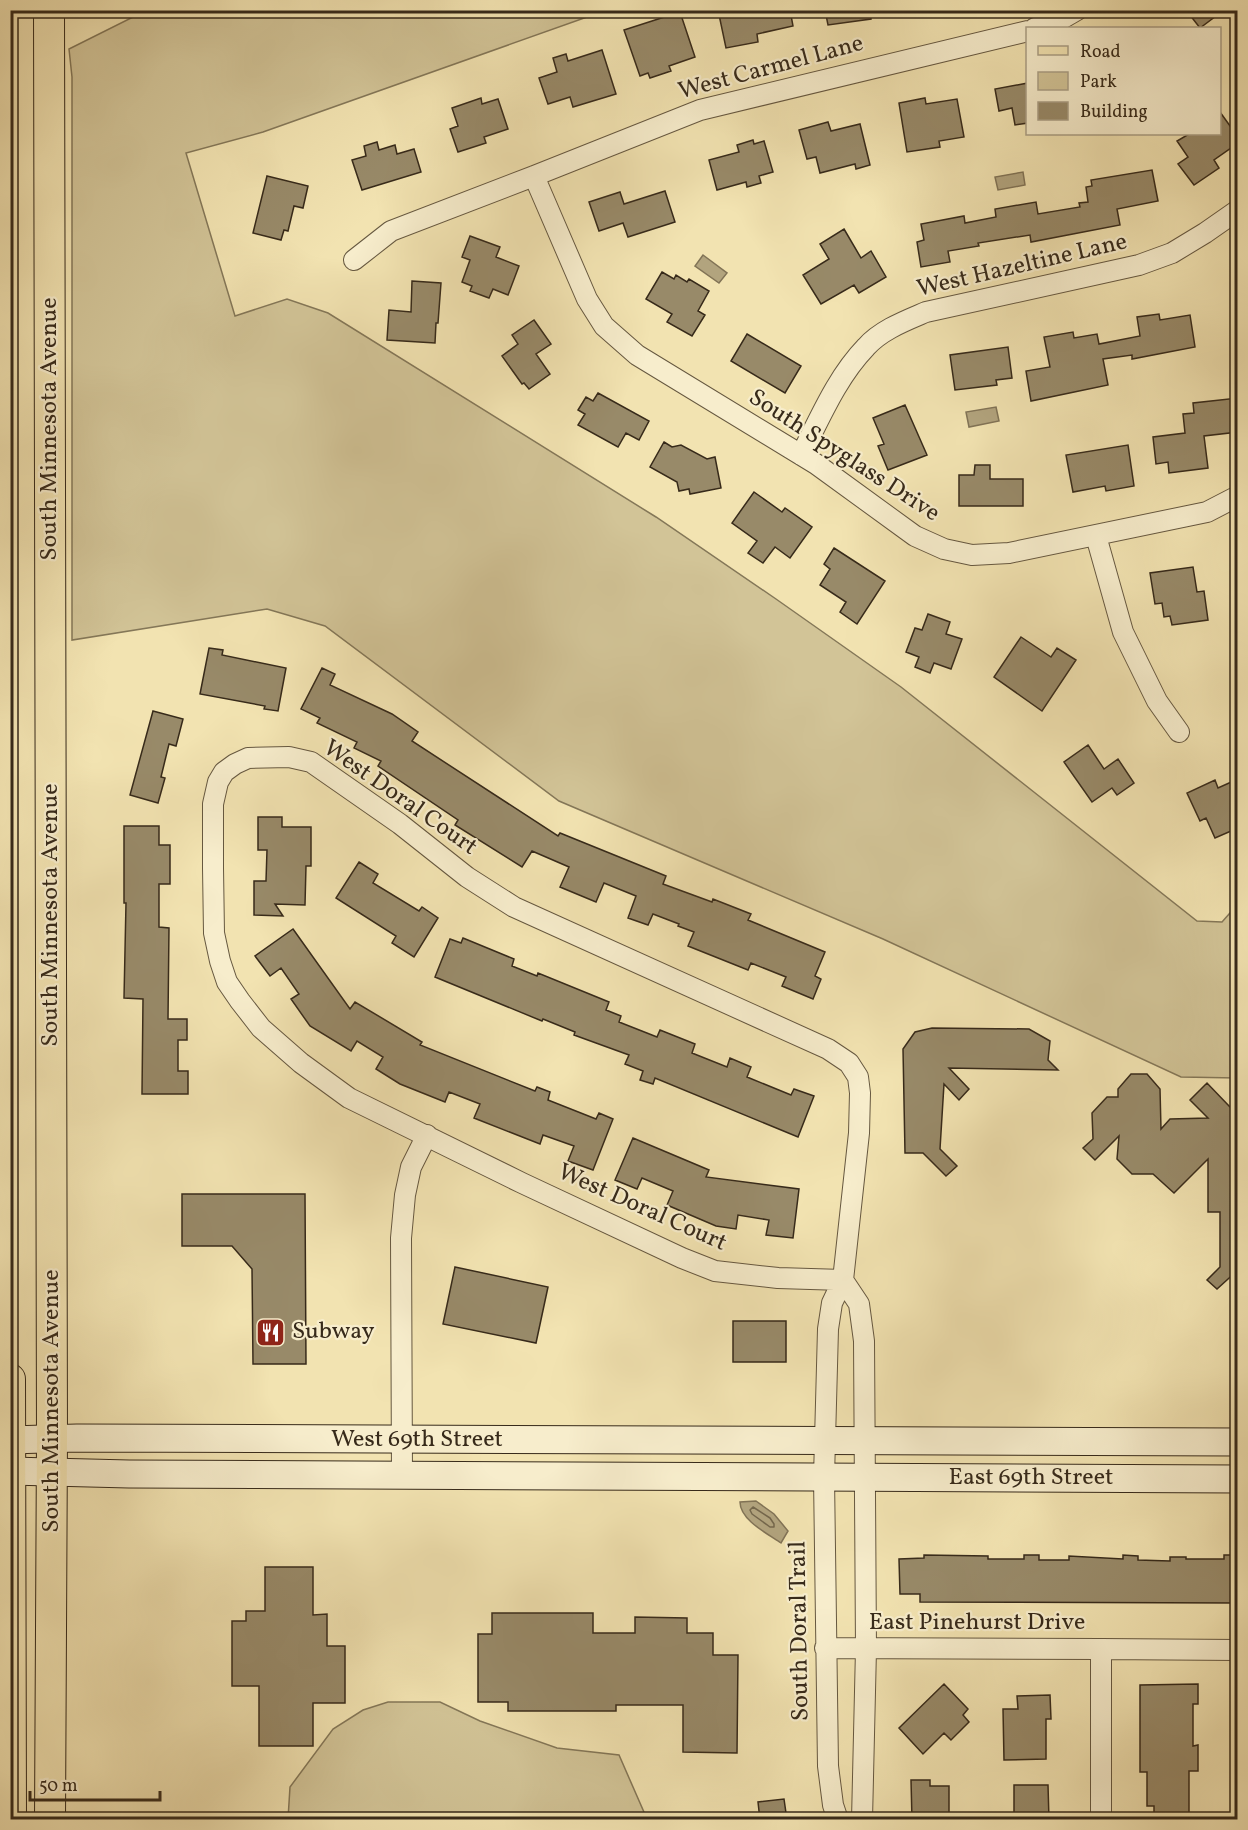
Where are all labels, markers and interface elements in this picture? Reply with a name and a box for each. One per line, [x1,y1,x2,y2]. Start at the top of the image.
street label: West Carmel Lane [675,27,867,109]
legend [1026,27,1221,135]
text: Road [1080,40,1121,65]
text: Park [1080,70,1117,95]
text: Building [1080,100,1148,125]
street label: West Hazeltine Lane [913,225,1131,307]
street label: South Minnesota Avenue [33,297,67,561]
street label: South Spyglass Drive [742,381,946,531]
street label: West Doral Court [316,732,484,864]
street label: South Minnesota Avenue [34,783,68,1047]
street label: West Doral Court [552,1156,732,1260]
street label: South Minnesota Avenue [35,1269,69,1533]
place label: Subway [292,1315,374,1349]
restaurant icon: Subway [255,1316,287,1348]
street label: West 69th Street [331,1423,503,1457]
street label: East 69th Street [949,1461,1113,1495]
street label: South Doral Trail [781,1541,819,1721]
street label: East Pinehurst Drive [869,1606,1085,1640]
scale bar [30,1764,160,1802]
text: 50 m [39,1774,78,1799]

